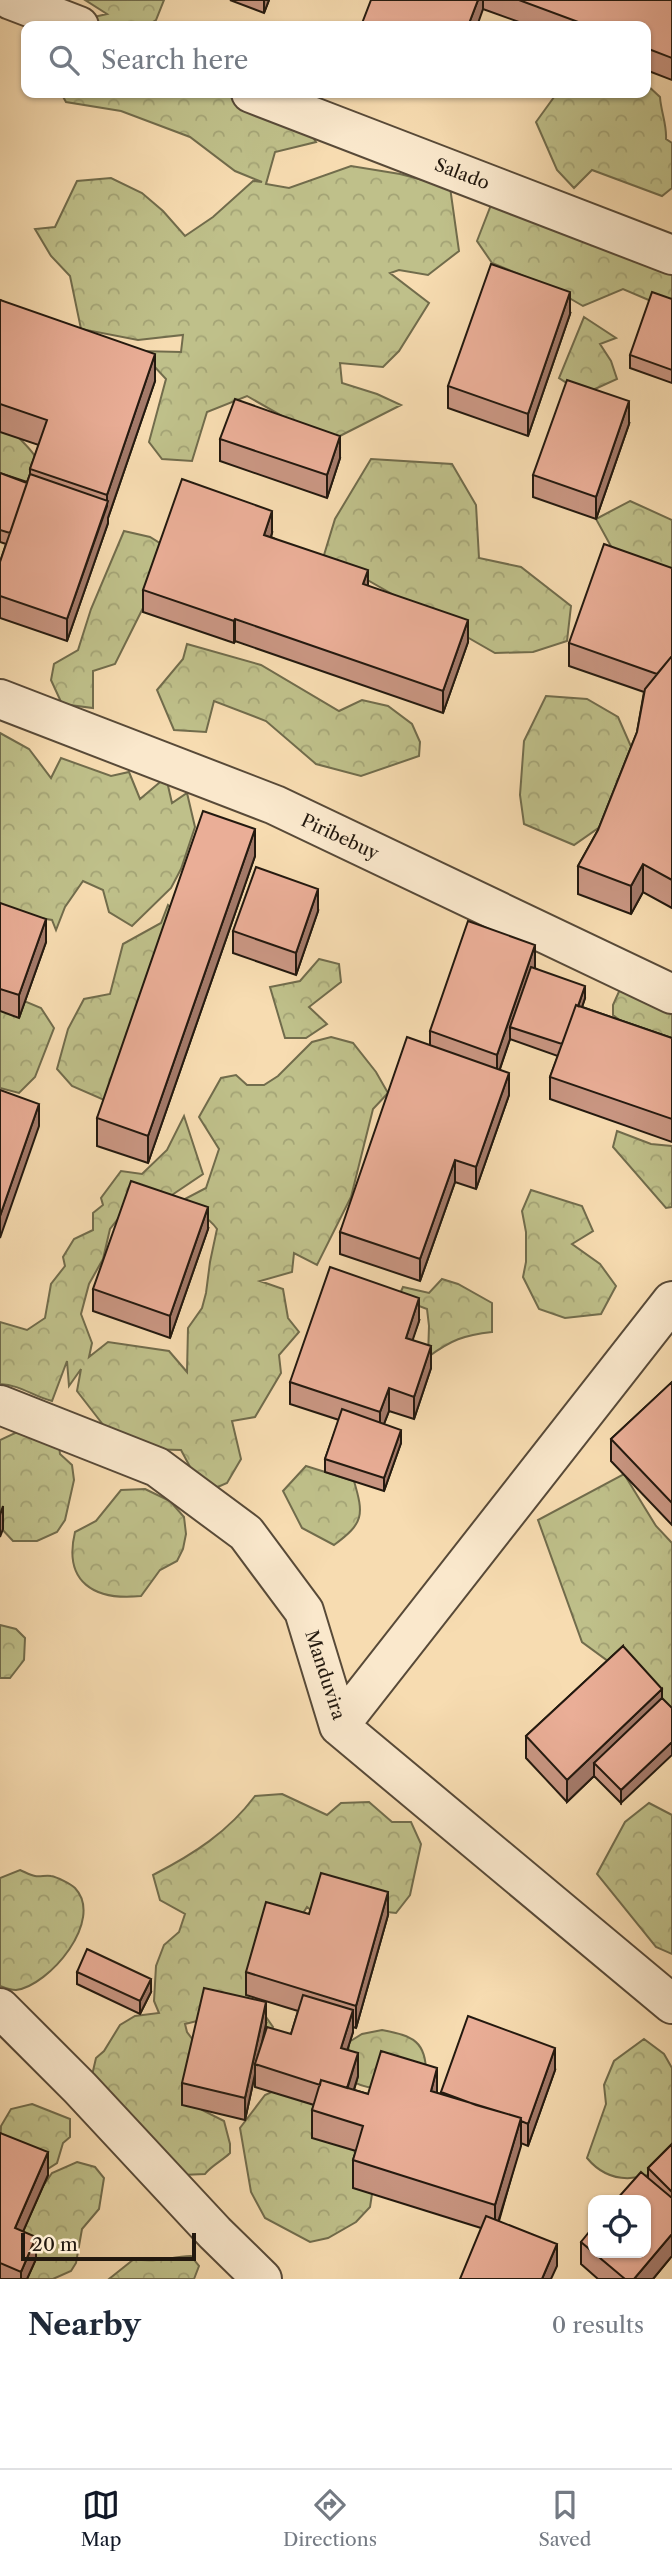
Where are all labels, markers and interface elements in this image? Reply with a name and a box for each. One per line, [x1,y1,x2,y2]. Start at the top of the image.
search box [21,21,651,98]
icon: search [45,41,83,79]
text: Search here [101,44,248,76]
street label: Salado [431,154,493,194]
street label: Piribebuy [298,809,383,865]
street label: Manduvira [300,1627,350,1723]
map controls [588,2195,651,2258]
button: locate [588,2195,651,2258]
scale bar [21,2230,196,2262]
text: 20 m [32,2233,78,2256]
text: Nearby [28,2306,141,2343]
text: 0 results [552,2311,644,2339]
tab: Map [81,2486,122,2551]
tab: Directions [283,2486,377,2551]
tab: Saved [538,2486,591,2551]

